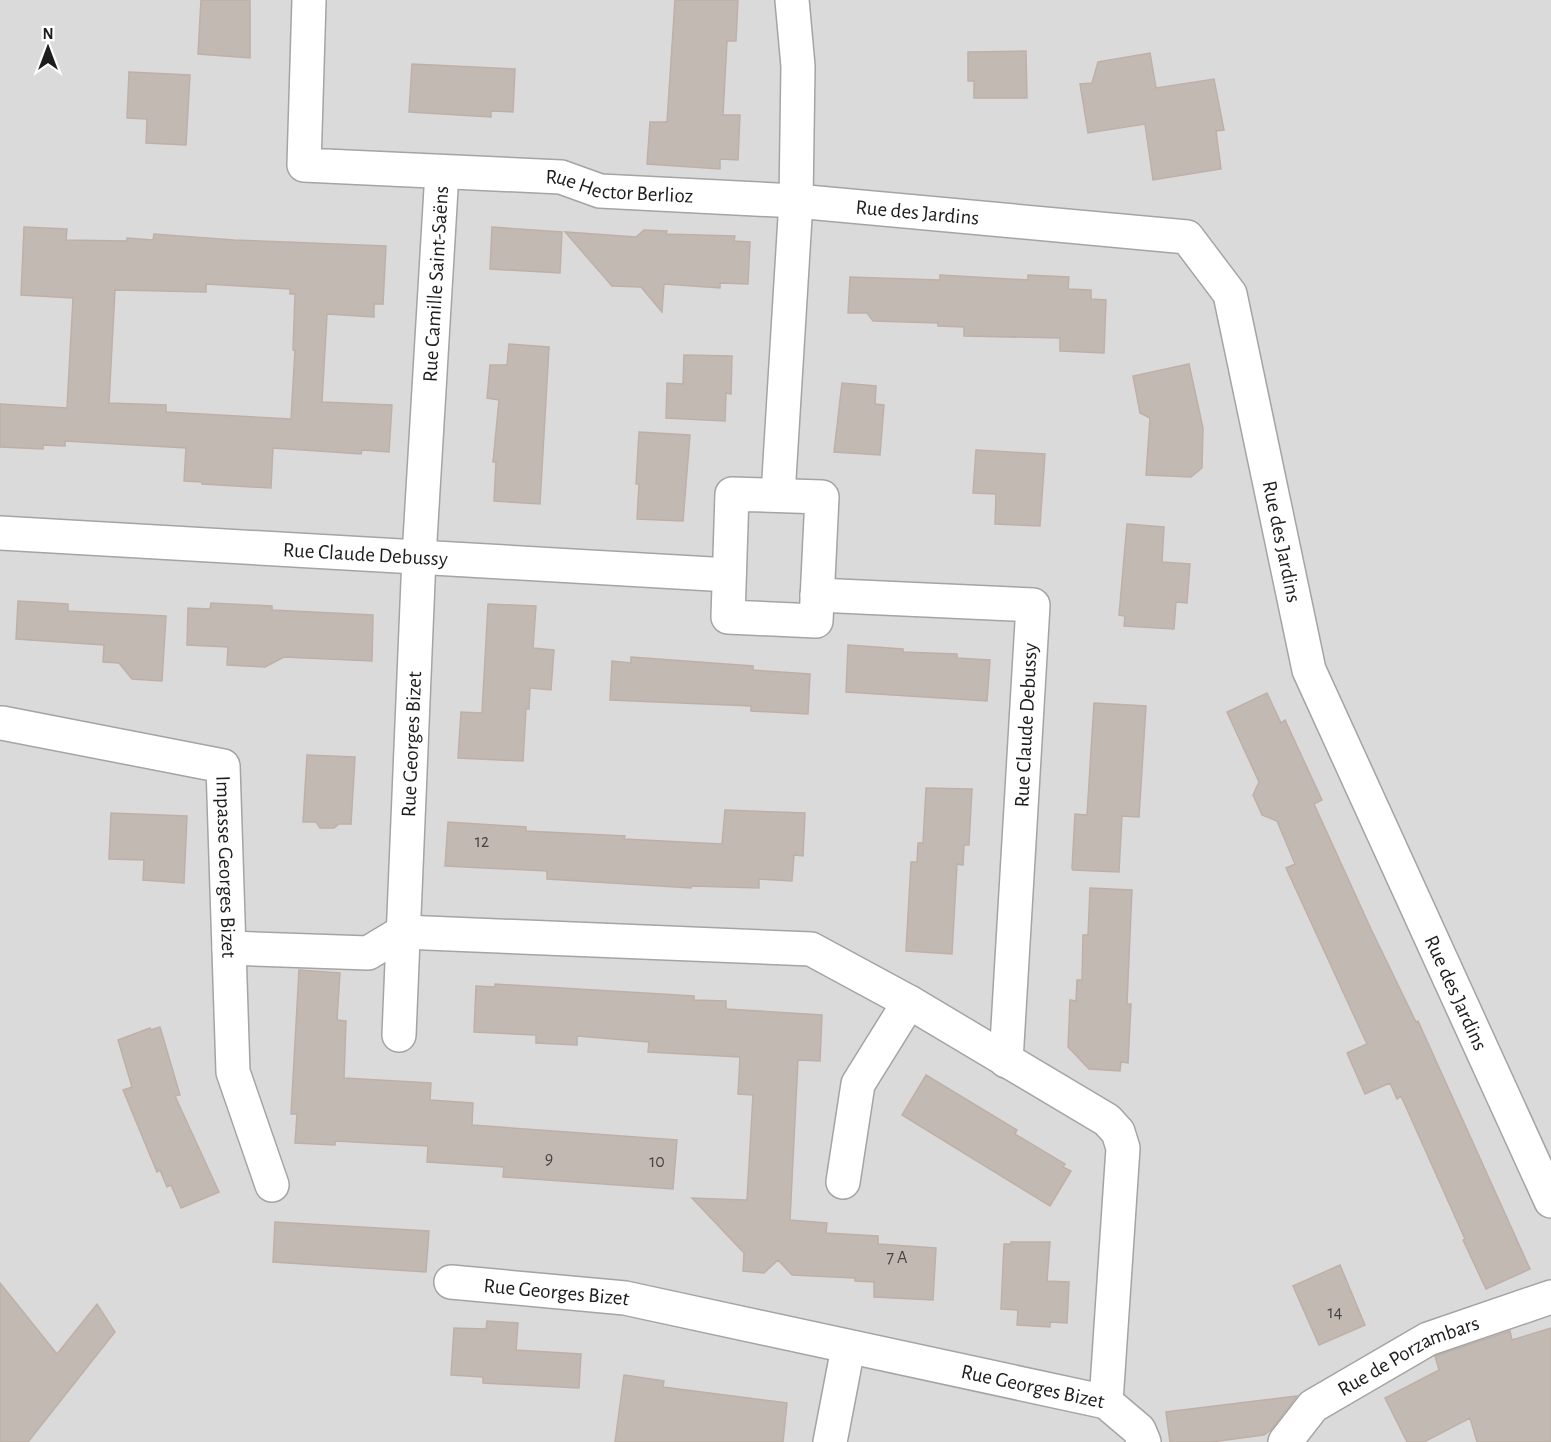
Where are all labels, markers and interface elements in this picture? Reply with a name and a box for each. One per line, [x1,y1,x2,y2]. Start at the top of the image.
north arrow [18,18,78,78]
text: N [42,26,54,42]
street label: Rue Hector Berlioz [545,166,694,206]
street label: Rue Camille Saint-Saëns [419,185,452,383]
street label: Rue des Jardins [855,196,980,228]
street label: Rue des Jardins [1259,479,1305,604]
street label: Rue Claude Debussy [282,539,448,569]
street label: Rue Claude Debussy [1011,642,1041,808]
street label: Rue Georges Bizet [398,670,425,818]
street label: Impasse Georges Bizet [213,775,240,959]
house number: 12 [475,833,489,851]
street label: Rue des Jardins [1421,932,1491,1053]
house number: 9 [545,1150,553,1168]
house number: 10 [649,1153,665,1171]
house number: 7 A [887,1249,908,1267]
street label: Rue Georges Bizet [483,1275,632,1309]
house number: 14 [1328,1304,1343,1322]
street label: Rue de Porzambars [1334,1312,1482,1400]
street label: Rue Georges Bizet [959,1360,1107,1412]

